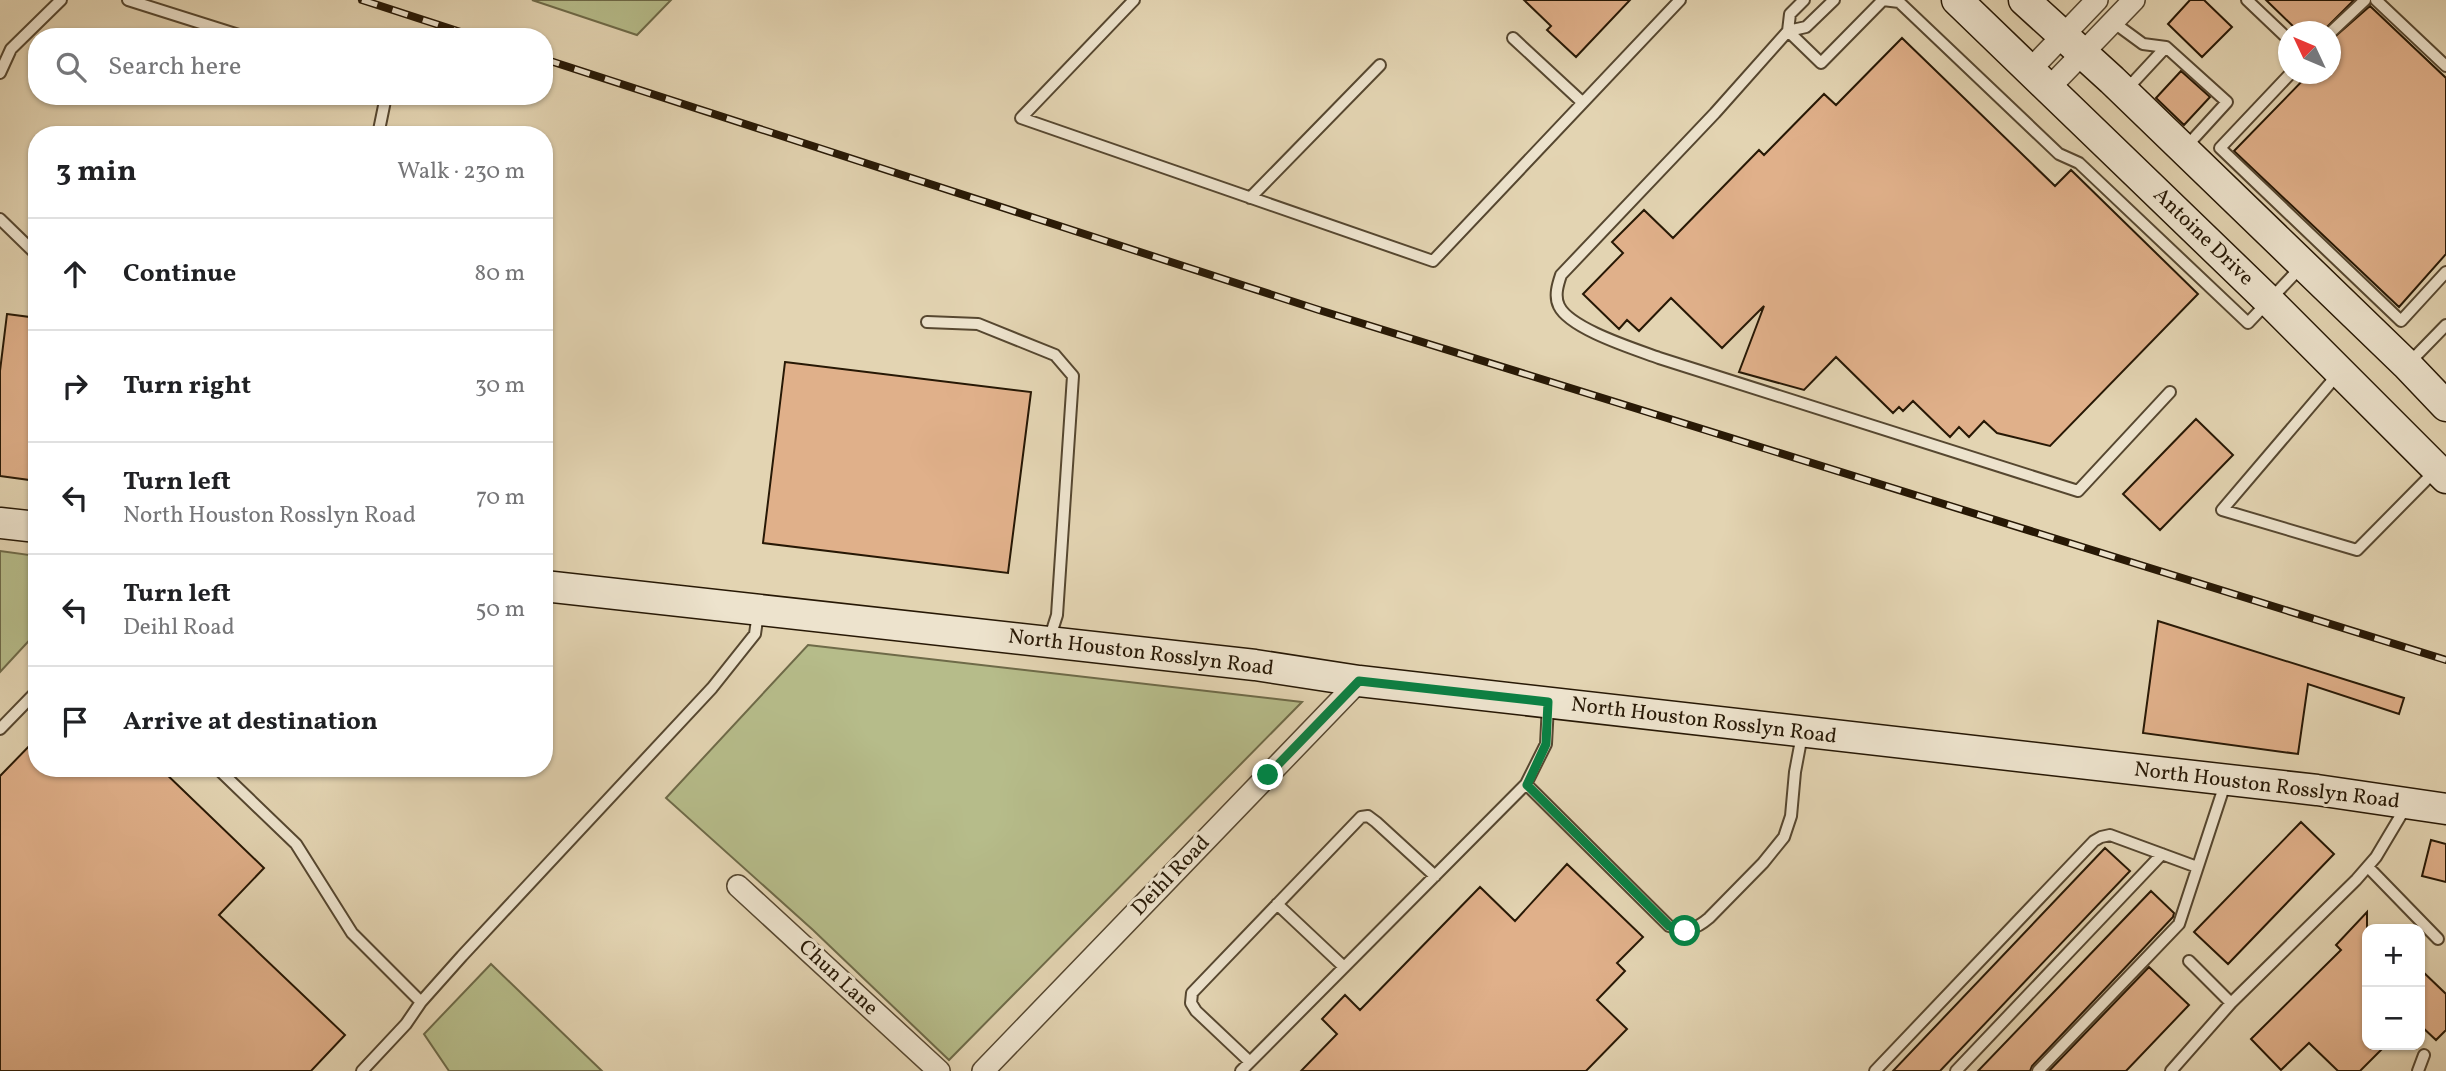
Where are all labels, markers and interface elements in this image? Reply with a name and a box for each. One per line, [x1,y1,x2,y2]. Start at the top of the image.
north arrow [2278,21,2341,84]
search box [28,28,553,105]
icon: search [52,48,90,86]
text: Search here [108,49,241,85]
text: 3 min [56,151,137,193]
text: Walk · 230 m [397,156,525,188]
street label: Antoine Drive [2146,181,2260,293]
icon: ahead [56,255,94,293]
text: Continue [123,256,236,292]
text: 80 m [475,258,525,290]
icon: right [56,367,94,405]
text: Turn right [123,368,251,404]
text: 30 m [475,370,525,402]
text: Turn left [123,464,231,500]
icon: left [56,479,94,517]
text: 70 m [476,482,525,514]
text: North Houston Rosslyn Road [123,500,416,532]
text: Turn left [123,576,231,612]
icon: left [56,591,94,629]
text: 50 m [476,594,525,626]
text: Deihl Road [123,612,235,644]
street label: North Houston Rosslyn Road [1007,622,1275,684]
street label: North Houston Rosslyn Road [1570,690,1838,752]
icon: arrive [56,703,94,741]
text: Arrive at destination [123,704,378,740]
street label: North Houston Rosslyn Road [2133,755,2401,817]
route end [1252,759,1283,790]
street label: Deihl Road [1125,829,1217,923]
route start [1669,915,1700,946]
map controls [2362,924,2425,1050]
button: + [2362,924,2425,987]
street label: Chun Lane [792,933,884,1023]
button: − [2362,987,2425,1050]

